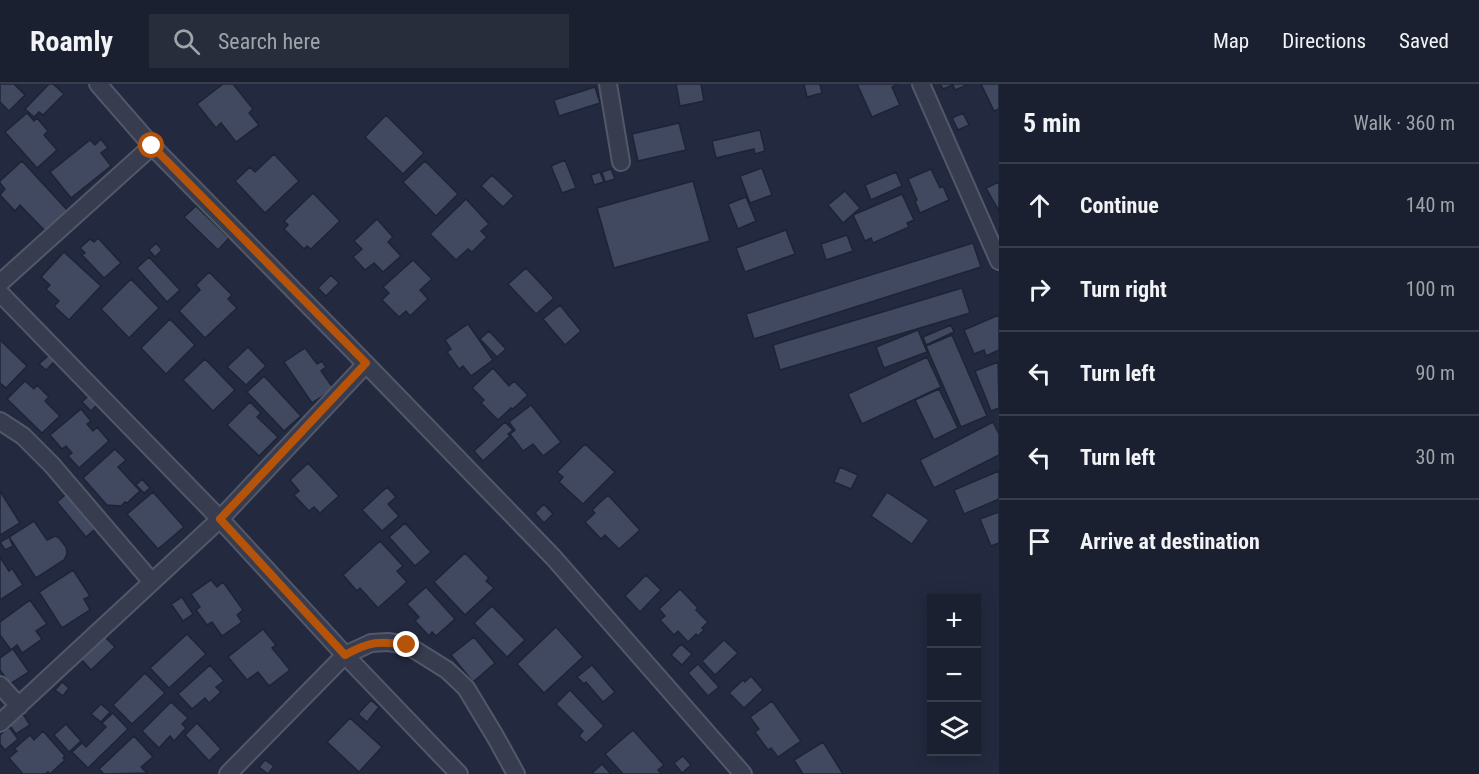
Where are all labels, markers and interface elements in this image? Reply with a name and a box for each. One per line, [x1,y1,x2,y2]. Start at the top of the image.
search box [149,14,569,68]
text: Roamly [30,25,113,58]
icon: search [170,25,203,58]
text: Search here [218,29,320,54]
text: Map [1213,29,1249,53]
text: Directions [1282,29,1366,53]
text: Saved [1399,29,1449,53]
text: 5 min [1023,108,1081,138]
text: Walk · 360 m [1354,111,1455,135]
route start [138,132,164,158]
icon: ahead [1023,189,1056,222]
text: Continue [1080,193,1159,218]
text: 140 m [1406,193,1455,217]
icon: right [1023,273,1056,306]
text: Turn right [1080,277,1167,302]
text: 100 m [1406,277,1455,301]
icon: left [1023,357,1056,390]
text: Turn left [1080,361,1155,386]
text: 90 m [1416,361,1455,385]
icon: left [1023,441,1056,474]
text: Turn left [1080,445,1155,470]
text: 30 m [1416,445,1455,469]
icon: arrive [1023,525,1056,558]
text: Arrive at destination [1080,529,1260,554]
map controls [927,594,981,756]
button: + [927,594,981,648]
route end [393,631,419,657]
button: − [927,648,981,702]
button: layers [927,702,981,756]

